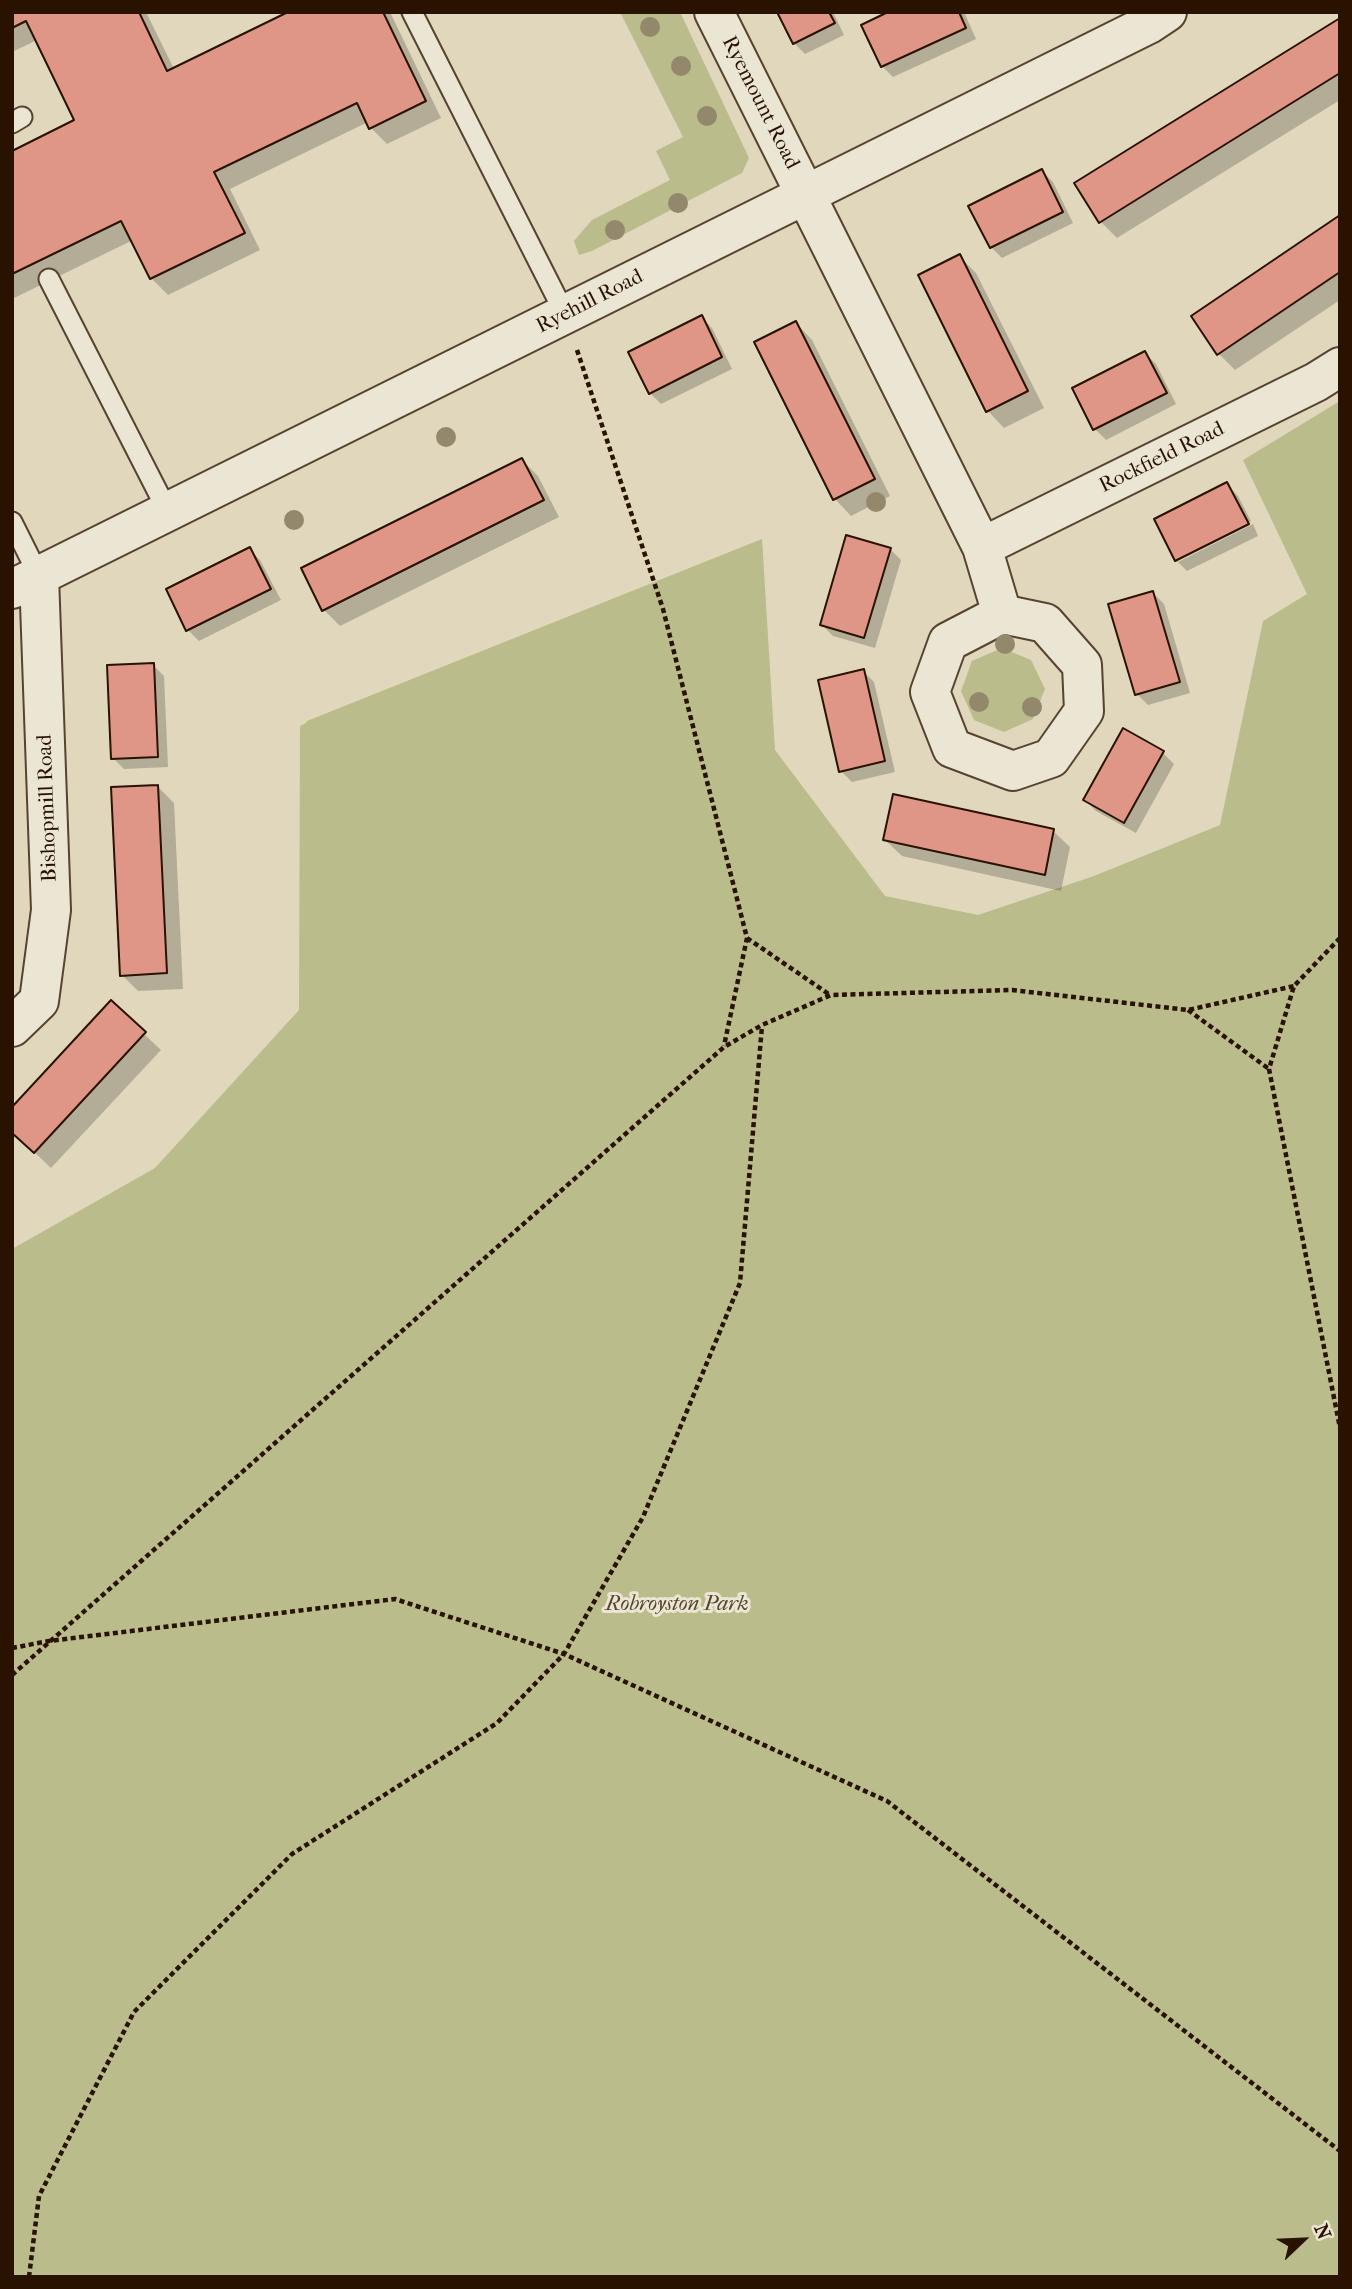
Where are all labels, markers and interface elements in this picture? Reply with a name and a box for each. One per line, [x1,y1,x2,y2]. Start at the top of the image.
street label: Ryemount Road [716,32,804,174]
street label: Ryehill Road [532,264,648,340]
street label: Rockfield Road [1095,417,1229,499]
street label: Bishopmill Road [33,734,63,882]
park label: Robroyston Park [605,1592,749,1618]
north arrow [1268,2205,1338,2275]
text: N [1309,2221,1335,2243]

